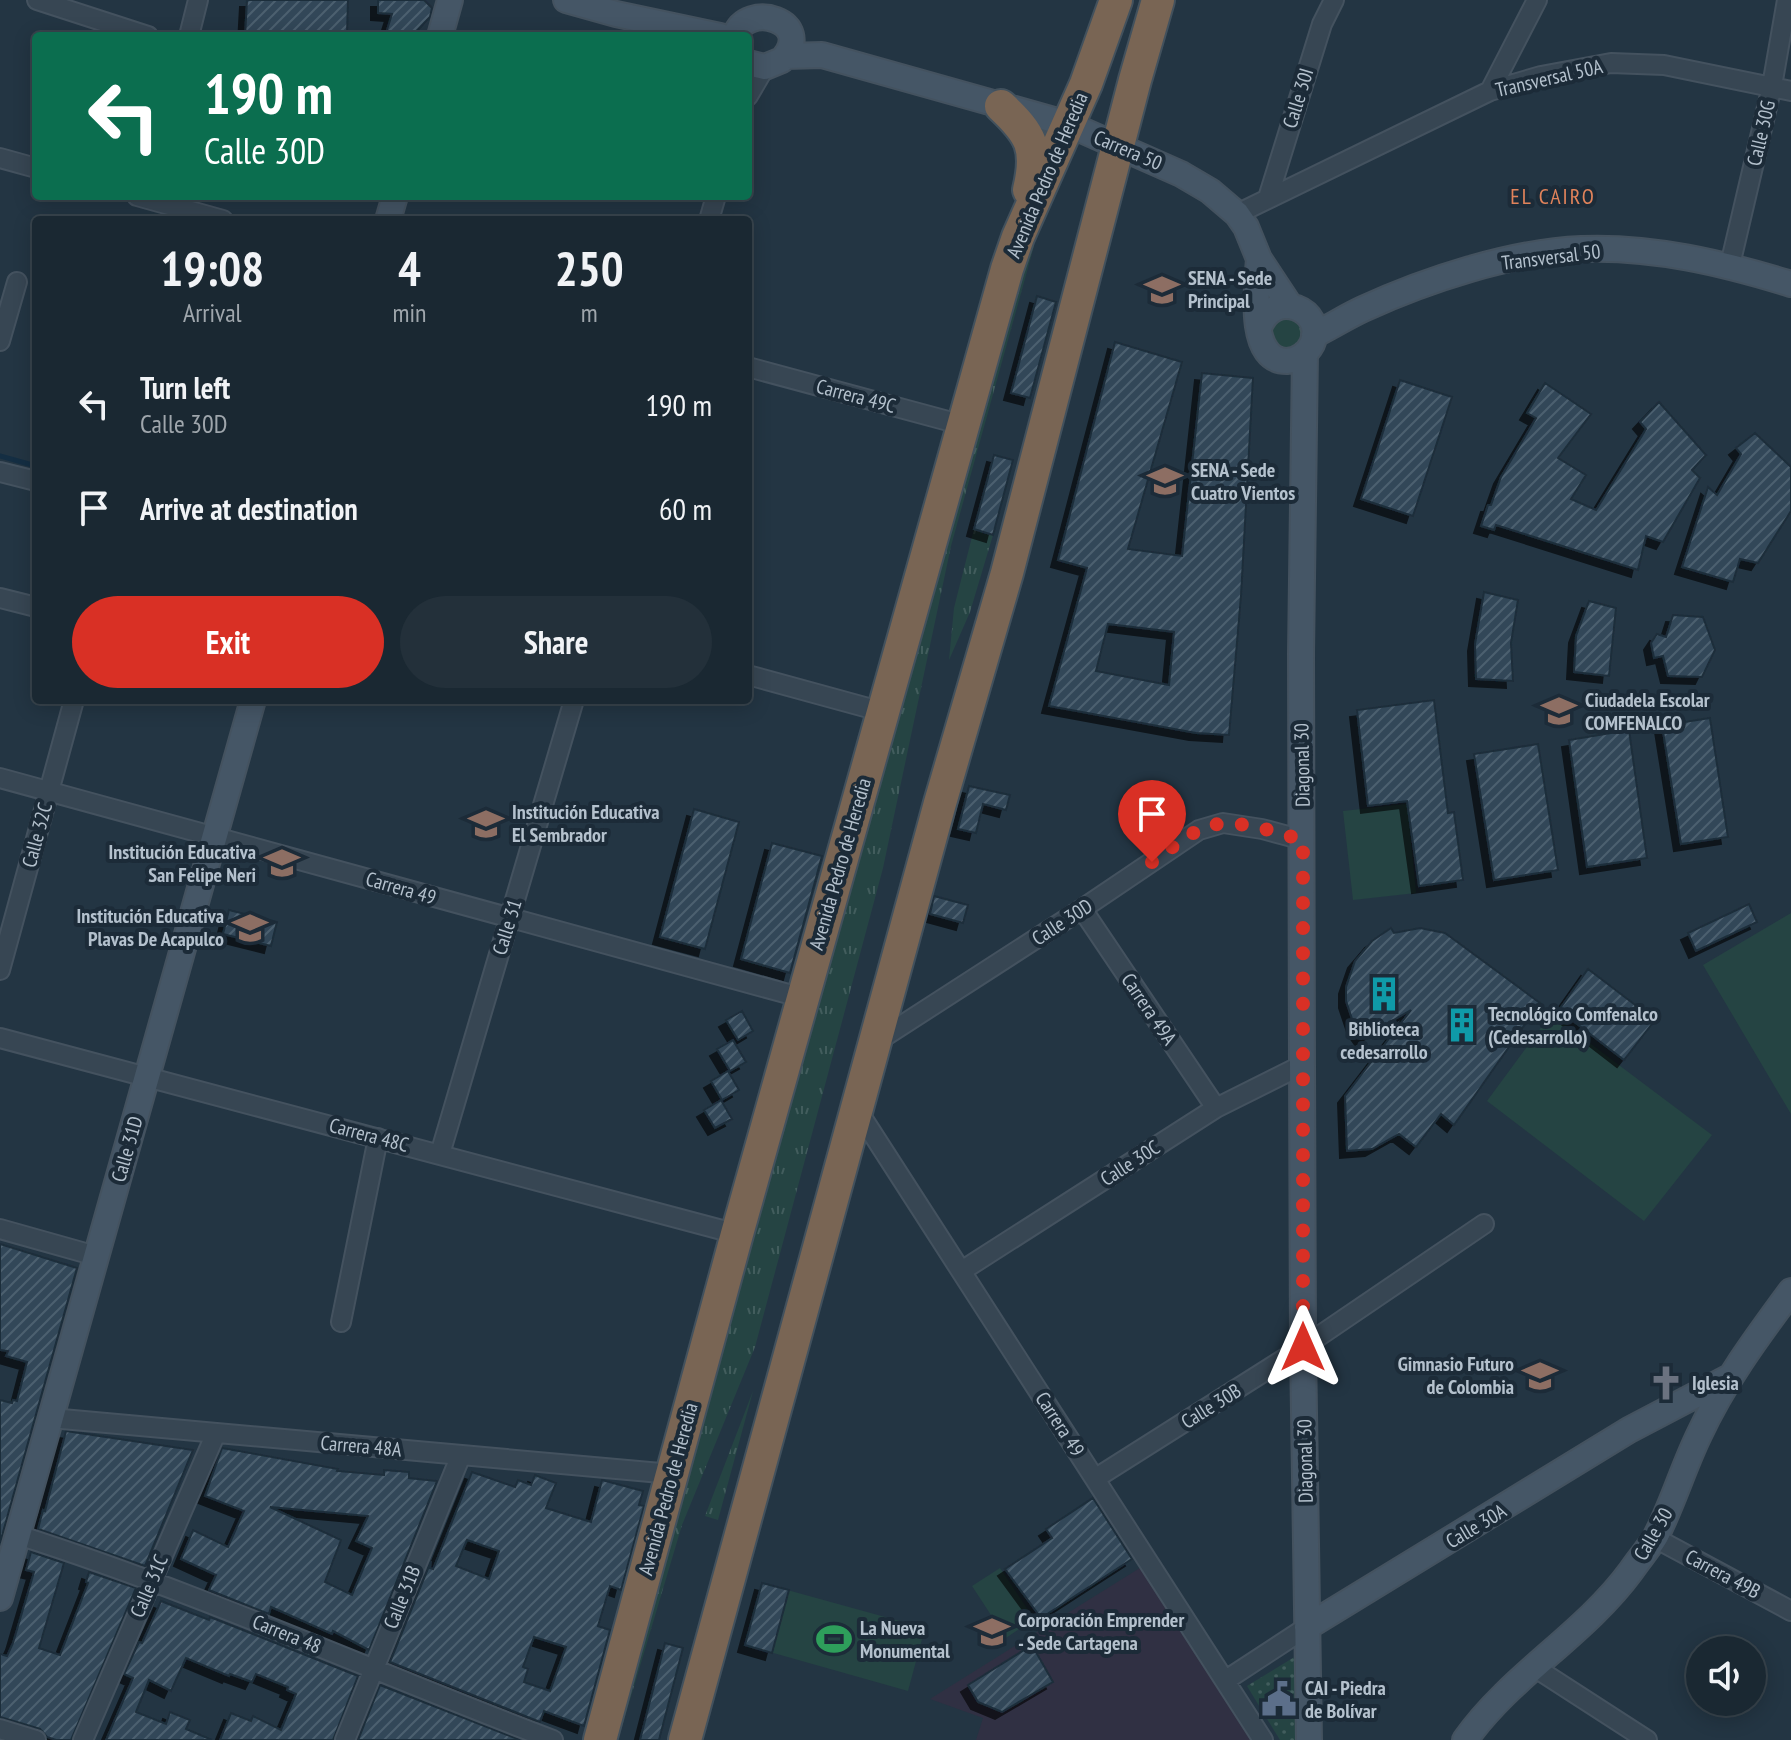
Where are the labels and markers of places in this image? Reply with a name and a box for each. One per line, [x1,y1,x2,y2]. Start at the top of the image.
place label: SENA - Sede Principal [1188,265,1272,314]
school or university icon: SENA - Sede Principal [1143,271,1181,309]
place label: SENA - Sede Cuatro Vientos [1191,457,1295,506]
school or university icon: SENA - Sede Cuatro Vientos [1146,462,1184,500]
place label: Ciudadela Escolar COMFENALCO [1585,687,1710,736]
school or university icon: Ciudadela Escolar COMFENALCO [1540,692,1578,730]
pin [1118,780,1186,862]
place label: Institución Educativa El Sembrador [512,799,660,848]
school or university icon: Institución Educativa El Sembrador [467,805,505,843]
place label: Institución Educativa San Felipe Neri [108,839,256,888]
school or university icon: Institución Educativa San Felipe Neri [263,844,301,882]
place label: Institución Educativa Plavas De Acapulco [76,903,224,952]
school or university icon: Institución Educativa Plavas De Acapulco [231,909,269,947]
building icon: Biblioteca cedesarrollo [1365,975,1403,1013]
place label: Tecnológico Comfenalco (Cedesarrollo) [1488,1001,1658,1050]
building icon: Tecnológico Comfenalco (Cedesarrollo) [1443,1006,1481,1044]
place label: Biblioteca cedesarrollo [1340,1016,1428,1065]
place label: Gimnasio Futuro de Colombia [1398,1351,1514,1400]
school or university icon: Gimnasio Futuro de Colombia [1521,1357,1559,1395]
church icon: Iglesia [1647,1364,1685,1402]
place label: Iglesia [1692,1370,1739,1396]
place label: Corporación Emprender - Sede Cartagena [1018,1607,1184,1656]
school or university icon: Corporación Emprender - Sede Cartagena [973,1613,1011,1651]
place label: La Nueva Monumental [860,1615,950,1664]
sports icon: La Nueva Monumental [815,1620,853,1658]
place label: CAI - Piedra de Bolívar [1305,1675,1386,1724]
public building icon: CAI - Piedra de Bolívar [1260,1680,1298,1718]

